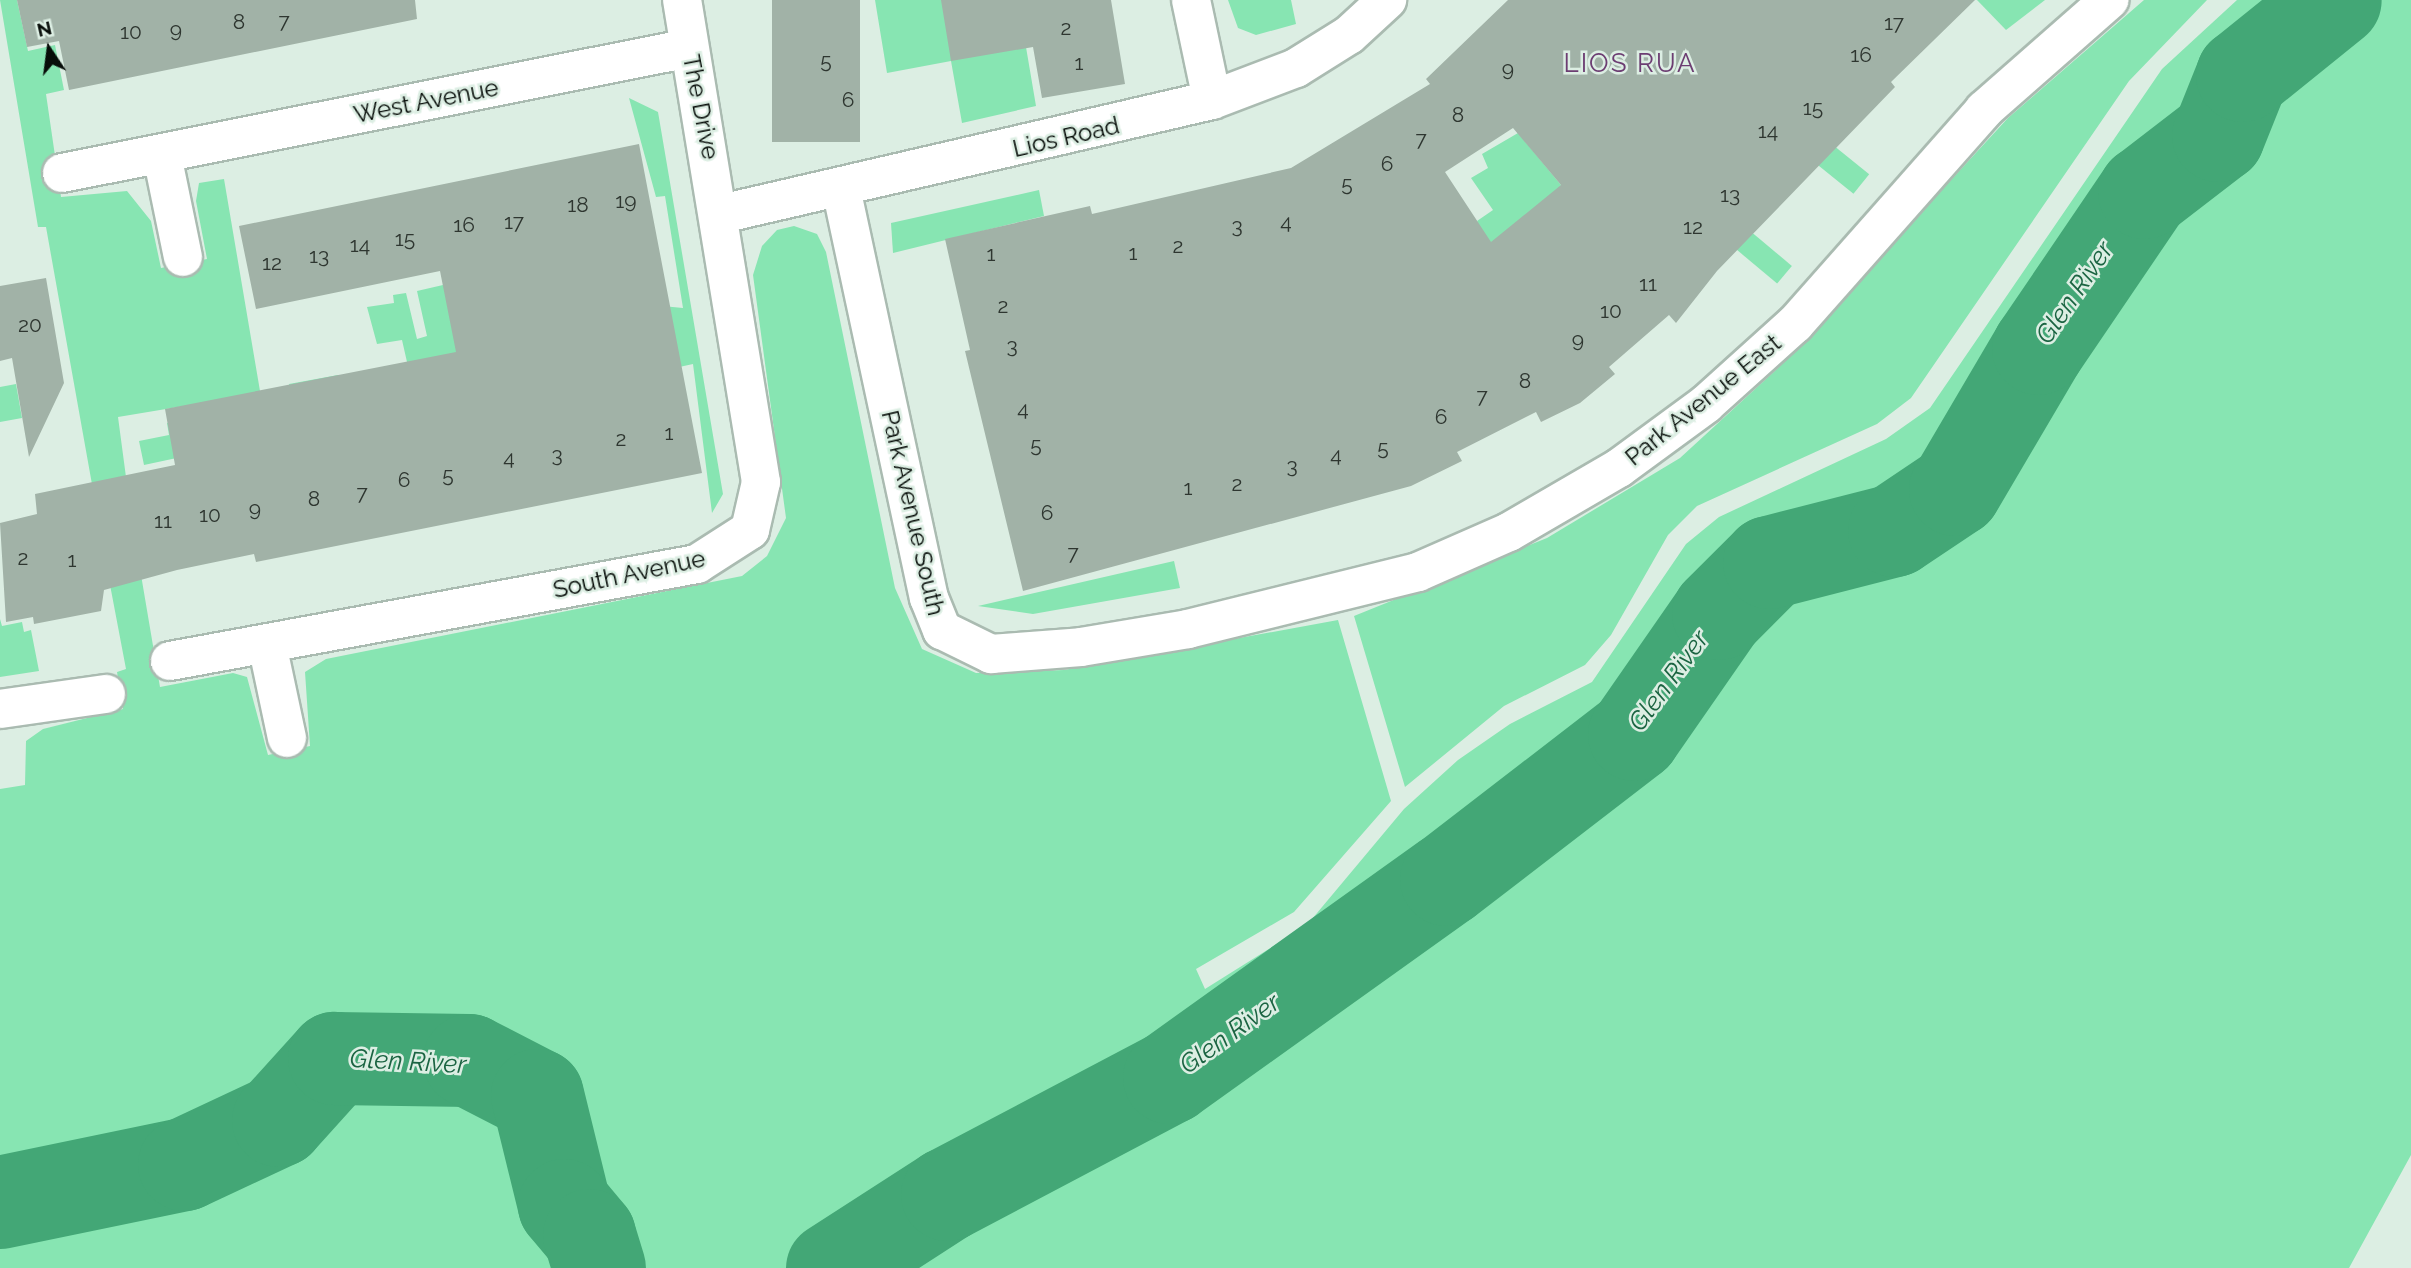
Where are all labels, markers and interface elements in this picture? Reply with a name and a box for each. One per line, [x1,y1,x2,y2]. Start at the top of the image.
house number: 7 [278,8,290,34]
house number: 8 [233,9,245,35]
house number: 17 [1884,10,1904,36]
north arrow [14,14,84,84]
house number: 2 [1061,15,1071,41]
text: N [35,16,54,41]
house number: 9 [170,17,182,43]
house number: 10 [120,19,142,45]
house number: 16 [1850,42,1872,68]
house number: 5 [820,48,832,74]
district label: LIOS RUA [1565,48,1695,80]
house number: 1 [1075,50,1083,76]
street label: The Drive [677,52,725,162]
house number: 9 [1502,56,1514,82]
street label: West Avenue [351,73,501,129]
house number: 6 [842,87,854,113]
house number: 15 [1803,95,1823,121]
house number: 8 [1452,102,1464,128]
street label: Lios Road [1010,111,1122,163]
house number: 14 [1758,118,1778,144]
house number: 7 [1415,126,1427,152]
house number: 6 [1381,151,1393,177]
house number: 5 [1341,171,1353,197]
house number: 13 [1720,182,1740,208]
house number: 19 [615,188,637,214]
house number: 18 [567,192,589,218]
house number: 17 [504,209,524,235]
house number: 4 [1280,209,1292,235]
house number: 16 [453,212,475,238]
house number: 3 [1231,213,1243,239]
house number: 12 [1683,214,1703,240]
house number: 15 [395,226,415,252]
house number: 14 [350,232,370,258]
house number: 2 [1173,233,1183,259]
water label: Glen River [2029,236,2121,350]
house number: 1 [1129,240,1137,266]
house number: 1 [987,241,995,267]
house number: 13 [309,243,329,269]
house number: 12 [262,250,282,276]
house number: 11 [1639,271,1657,297]
house number: 2 [998,293,1008,319]
house number: 10 [1600,298,1622,324]
house number: 20 [18,312,42,338]
house number: 9 [1572,327,1584,353]
street label: Park Avenue East [1619,328,1787,472]
house number: 3 [1006,333,1018,359]
house number: 8 [1519,368,1531,394]
house number: 7 [1476,383,1488,409]
house number: 4 [1017,396,1029,422]
house number: 6 [1435,404,1447,430]
street label: Park Avenue South [875,407,951,619]
house number: 1 [665,420,673,446]
house number: 2 [616,426,626,452]
house number: 5 [1030,432,1042,458]
house number: 5 [1377,435,1389,461]
house number: 3 [551,442,563,468]
house number: 4 [1330,442,1342,468]
house number: 4 [503,445,515,471]
house number: 3 [1286,453,1298,479]
house number: 5 [442,462,454,488]
house number: 6 [398,467,410,493]
house number: 2 [1232,471,1242,497]
house number: 1 [1184,475,1192,501]
house number: 7 [356,480,368,506]
house number: 8 [308,486,320,512]
house number: 9 [249,496,261,522]
house number: 6 [1041,500,1053,526]
house number: 10 [199,502,221,528]
house number: 11 [154,508,172,534]
house number: 7 [1067,540,1079,566]
street label: South Avenue [550,544,708,604]
house number: 2 [18,545,28,571]
house number: 1 [68,547,76,573]
water label: Glen River [1622,625,1716,737]
water label: Glen River [1174,987,1286,1081]
water label: Glen River [349,1043,467,1081]

